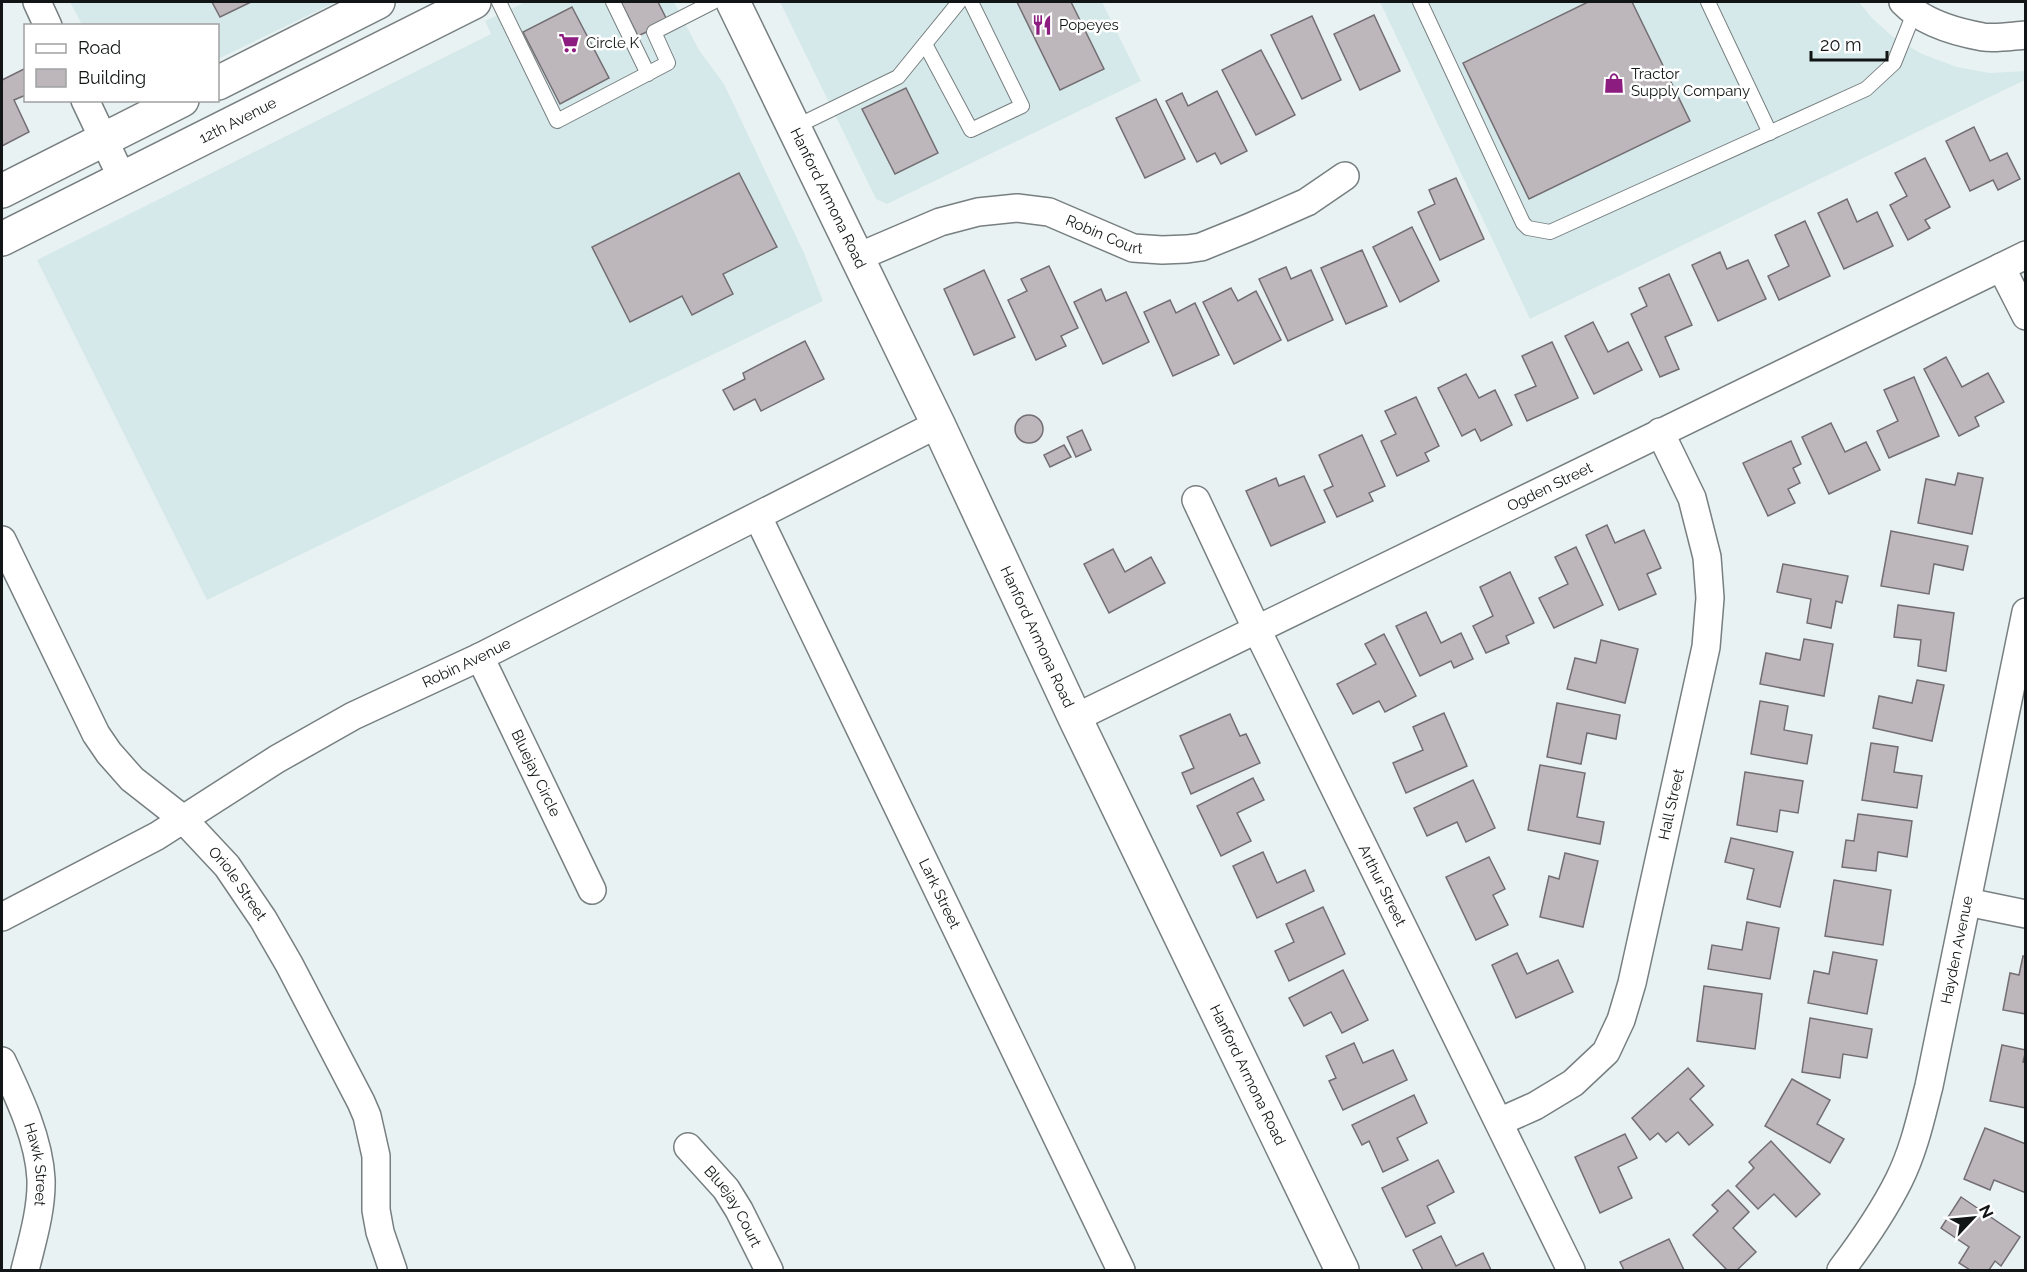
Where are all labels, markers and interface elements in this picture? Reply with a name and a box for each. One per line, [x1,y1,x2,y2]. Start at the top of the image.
restaurant icon: Popeyes [1030,13,1054,37]
place label: Popeyes [1059,16,1119,34]
legend [24,24,219,102]
scale bar [1811,24,1888,62]
supermarket icon: Circle K [557,31,581,55]
place label: Circle K [586,34,640,52]
text: 20 m [1820,34,1862,55]
text: Road [78,37,121,58]
place label: Tractor Supply Company [1631,65,1750,100]
text: Building [78,67,146,88]
shop icon: Tractor Supply Company [1602,71,1626,95]
street label: 12th Avenue [196,94,280,147]
street label: Hanford Armona Road [786,125,870,271]
street label: Robin Court [1063,211,1143,258]
street label: Ogden Street [1504,458,1595,515]
street label: Hanford Armona Road [996,563,1078,711]
street label: Robin Avenue [419,634,514,692]
street label: Bluejay Circle [507,727,565,820]
street label: Hall Street [1655,767,1688,842]
street label: Arthur Street [1355,842,1410,929]
street label: Oriole Street [205,843,270,924]
street label: Lark Street [915,856,964,932]
street label: Hayden Avenue [1937,894,1977,1005]
street label: Hanford Armona Road [1206,1002,1289,1148]
street label: Hawk Street [20,1120,50,1207]
street label: Bluejay Court [700,1162,765,1250]
north arrow [1943,1188,2003,1248]
text: N [1975,1202,1997,1221]

